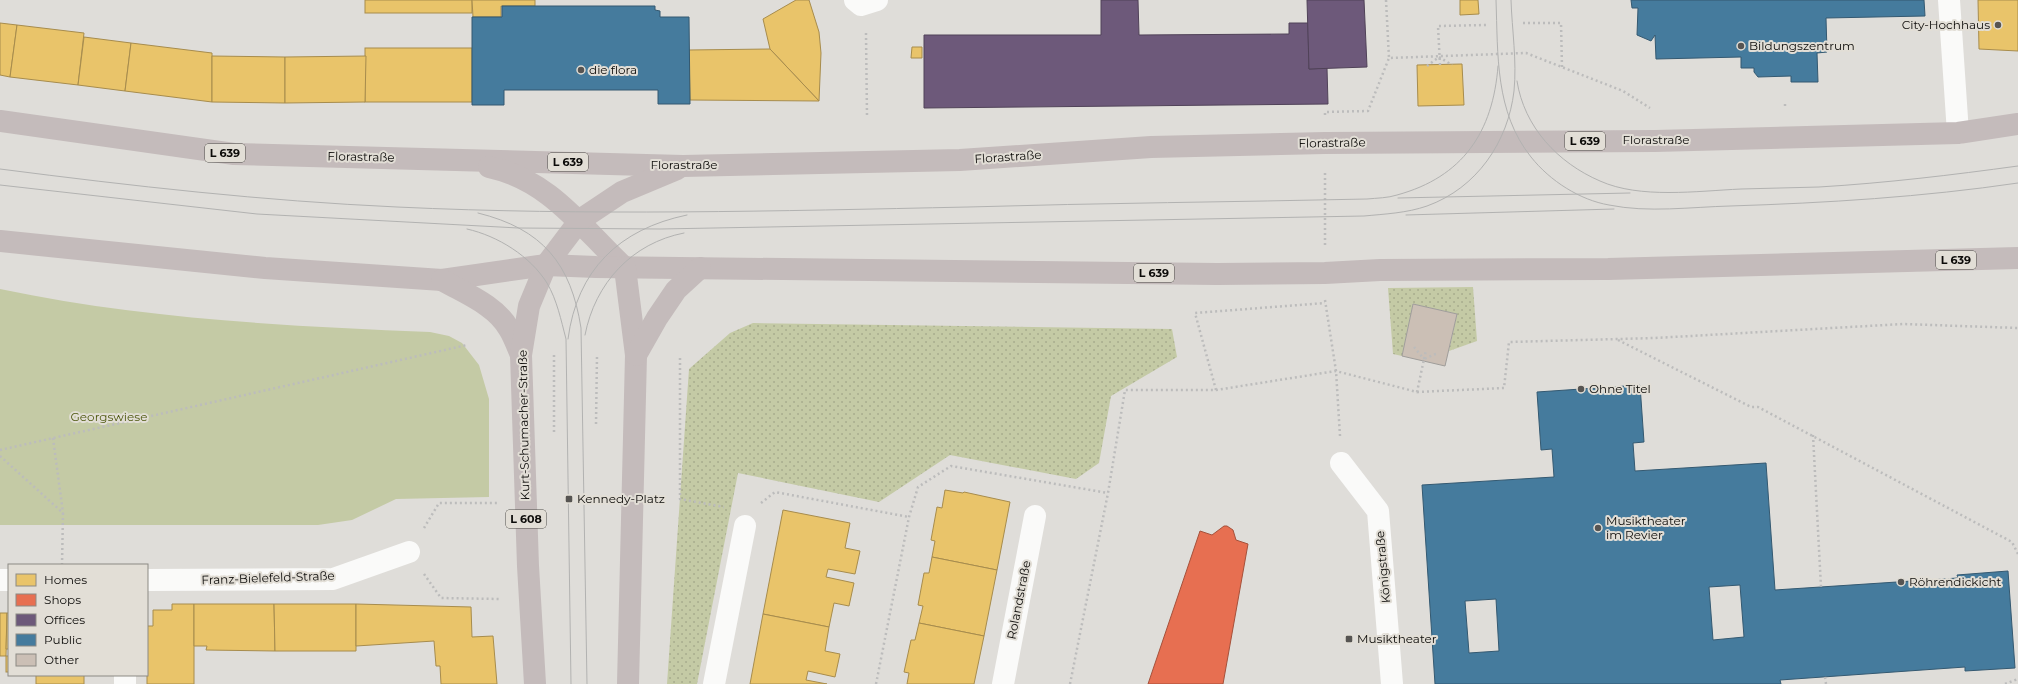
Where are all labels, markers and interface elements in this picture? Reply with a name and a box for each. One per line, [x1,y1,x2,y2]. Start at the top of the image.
place label: City-Hochhaus [1902,17,1990,32]
marker: City-Hochhaus [1993,20,2003,30]
place label: Bildungszentrum [1749,38,1855,53]
marker: Bildungszentrum [1736,41,1746,51]
place label: die flora [589,62,637,77]
marker: die flora [576,65,586,75]
road number: L 639 [1565,132,1605,150]
street label: Florastraße [1622,132,1690,147]
street label: Florastraße [1298,134,1366,151]
road number: L 639 [205,144,245,162]
street label: Florastraße [974,147,1042,166]
street label: Florastraße [327,148,395,165]
road number: L 639 [548,153,588,171]
street label: Florastraße [650,157,718,172]
road number: L 639 [1936,251,1976,269]
road number: L 639 [1134,264,1174,282]
street label: Kurt-Schumacher-Straße [515,350,532,500]
place label: Ohne Titel [1589,381,1651,396]
marker: Ohne Titel [1576,384,1586,394]
park label: Georgswiese [71,409,147,424]
place label: Kennedy-Platz [577,491,665,506]
marker: Kennedy-Platz [564,494,574,504]
road number: L 608 [506,510,546,528]
place label: Musiktheater im Revier [1606,513,1686,542]
marker: Musiktheater im Revier [1593,523,1603,533]
street label: Königstraße [1372,530,1393,604]
street label: Rolandstraße [1003,559,1034,641]
legend [8,564,148,676]
street label: Franz-Bielefeld-Straße [201,568,335,587]
text: Homes [44,572,87,587]
place label: Röhrendickicht [1909,574,2002,589]
marker: Röhrendickicht [1896,577,1906,587]
text: Shops [44,592,81,607]
text: Offices [44,612,85,627]
place label: Musiktheater [1357,631,1437,646]
text: Public [44,632,82,647]
marker: Musiktheater [1344,634,1354,644]
text: Other [44,652,79,667]

